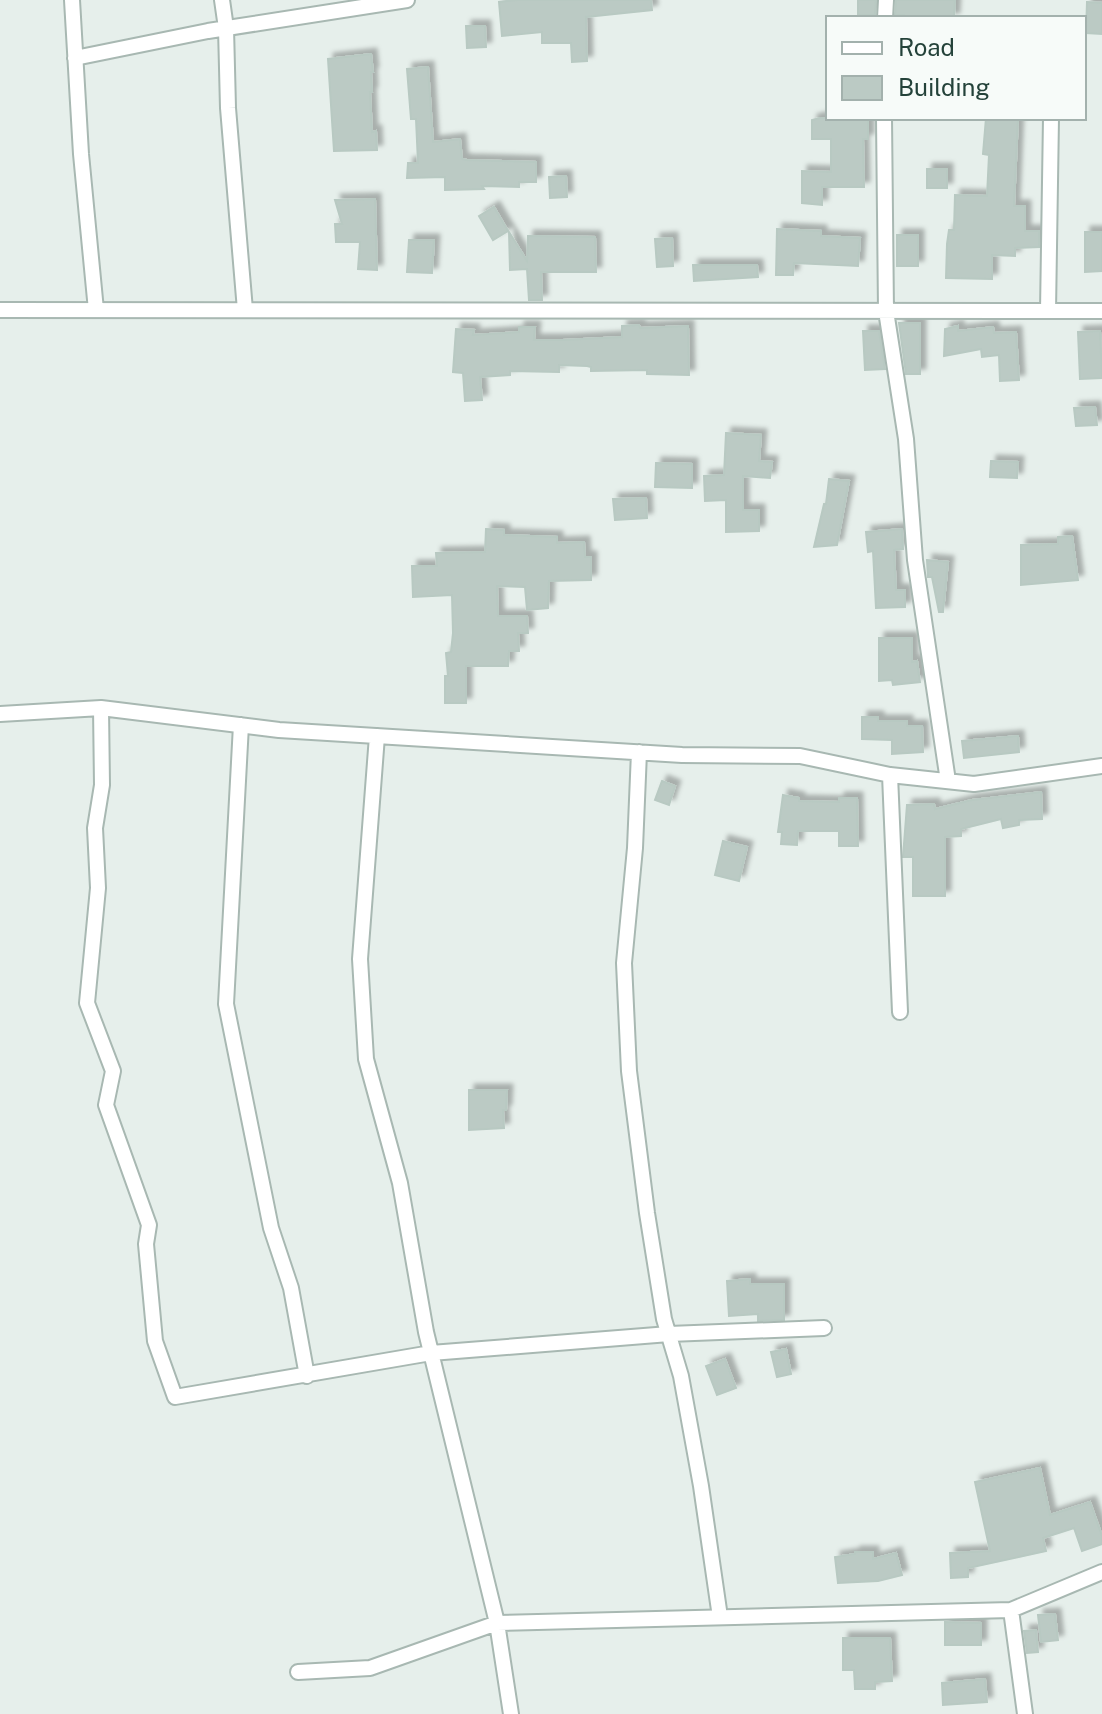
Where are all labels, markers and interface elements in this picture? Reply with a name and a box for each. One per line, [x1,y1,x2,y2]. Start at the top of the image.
legend [826,16,1086,120]
text: Road [898,33,955,61]
text: Building [898,73,990,101]

